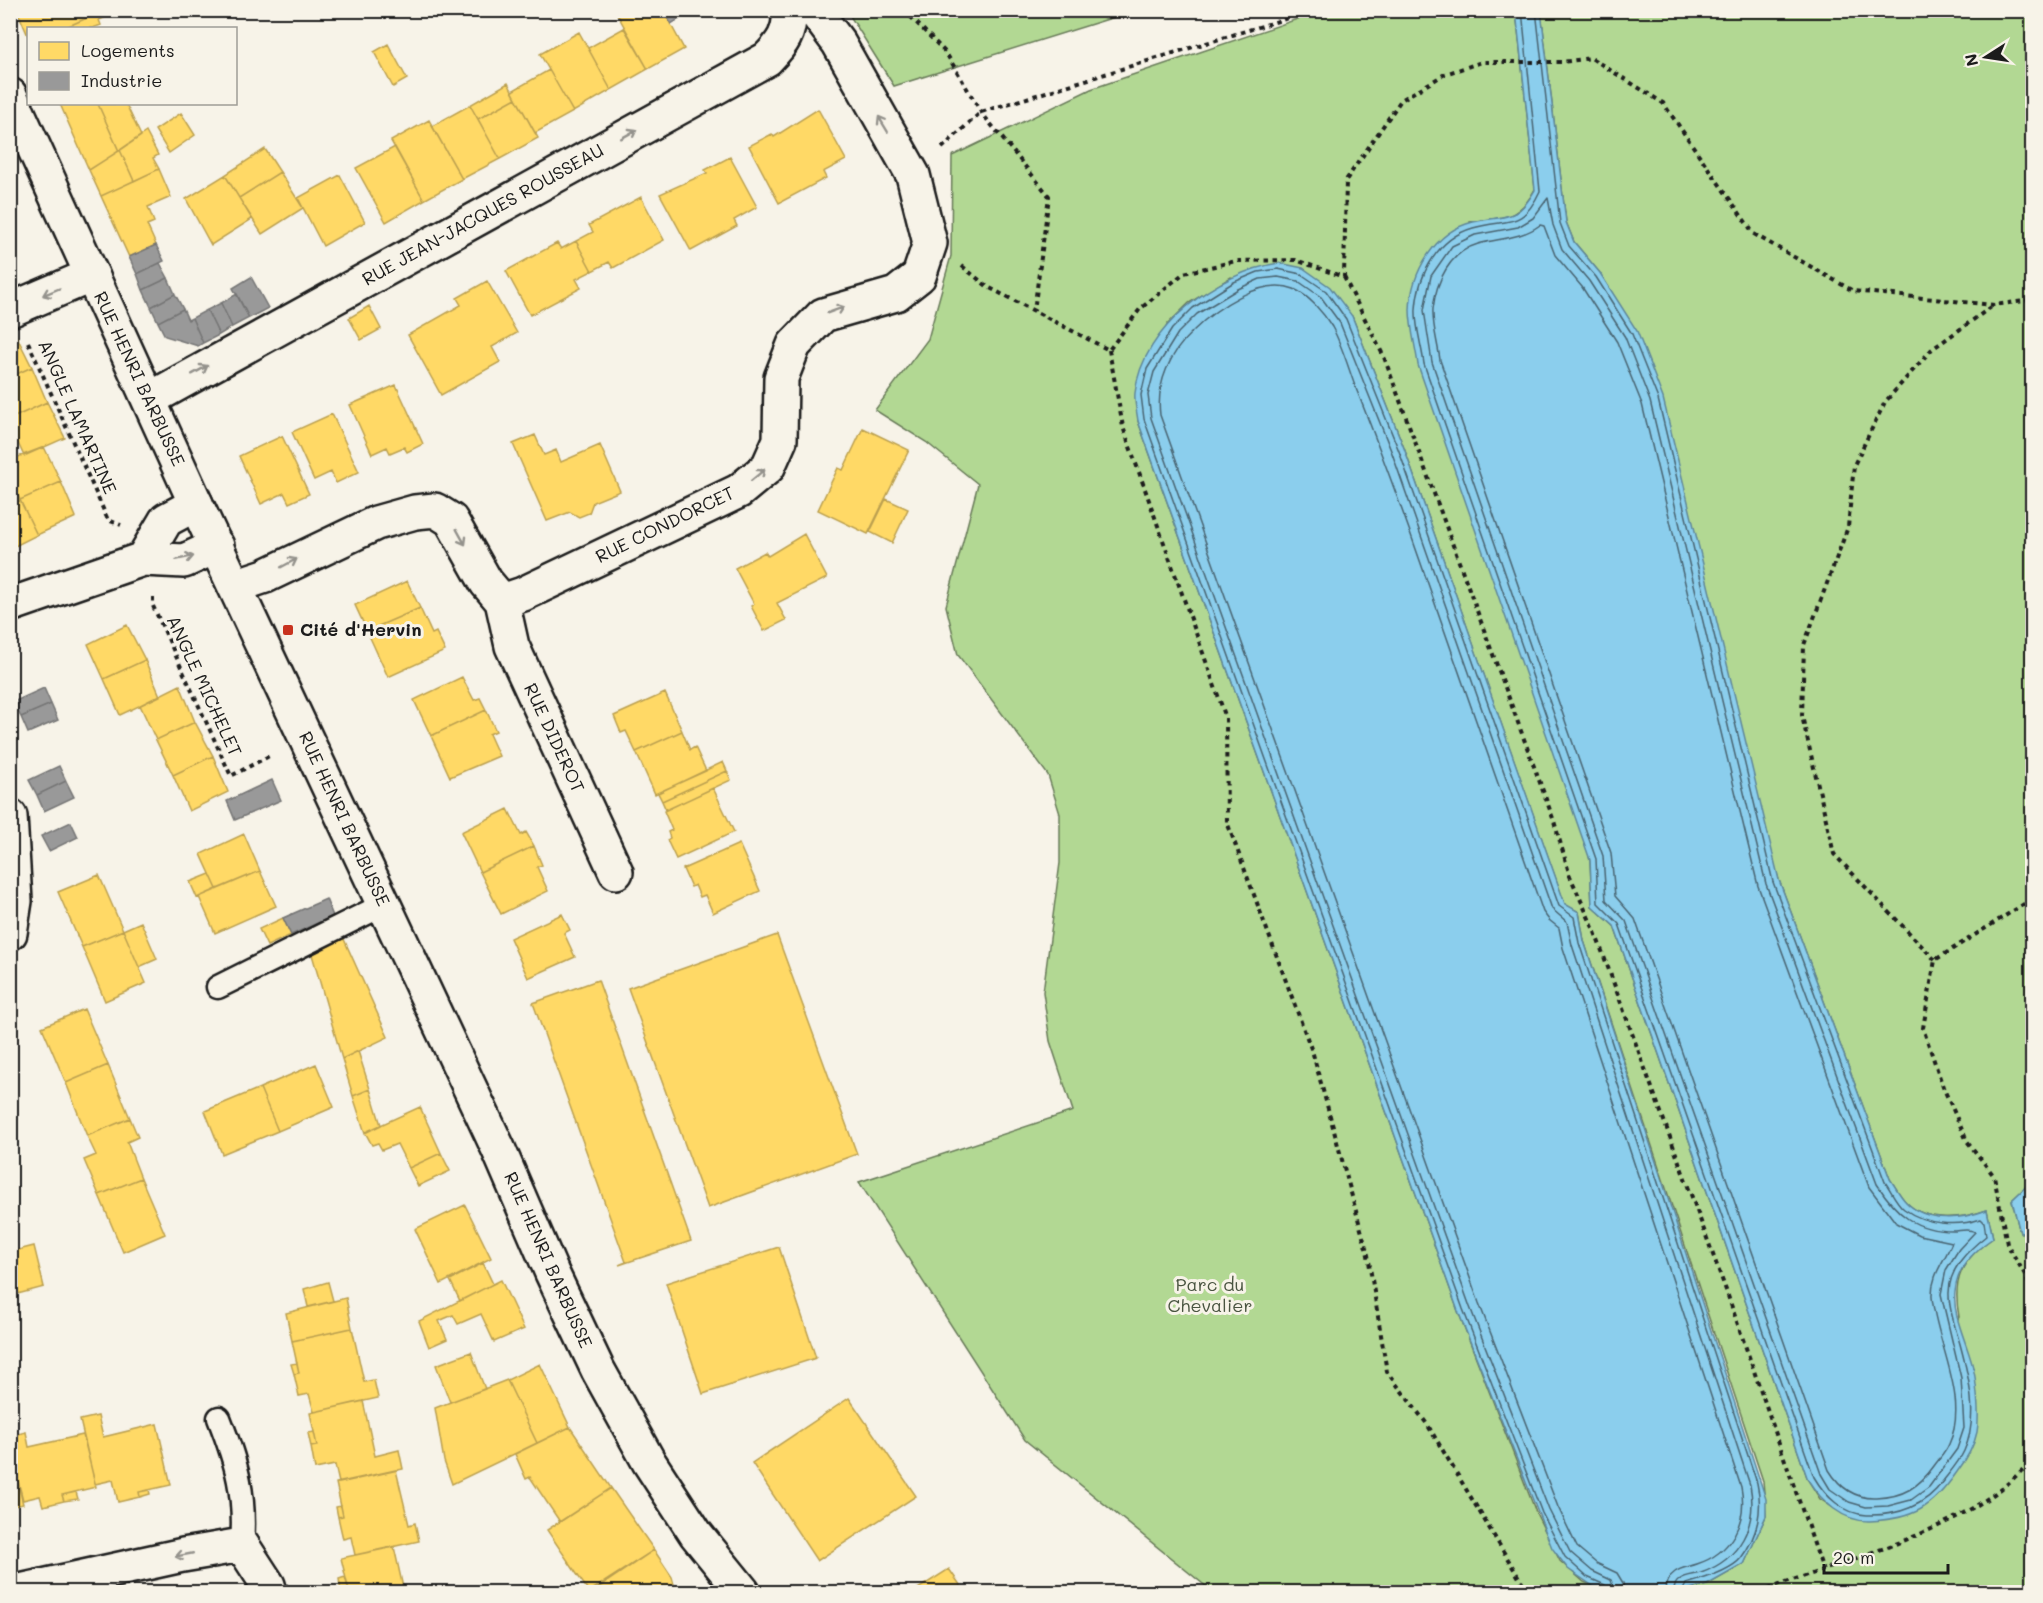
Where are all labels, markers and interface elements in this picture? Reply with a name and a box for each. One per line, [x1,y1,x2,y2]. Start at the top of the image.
legend [27,27,237,105]
north arrow [1956,27,2016,87]
text: Logements [81,38,175,62]
text: N [1959,52,1982,68]
text: Industrie [81,68,162,92]
one-way arrow [877,116,889,133]
one-way arrow [620,128,637,140]
street label: RUE JEAN-JACQUES ROUSSEAU [358,138,607,291]
street label: RUE HENRI BARBUSSE [89,287,191,470]
one-way arrow [42,288,60,299]
one-way arrow [826,304,845,315]
street label: ANGLE LAMARTINE [33,336,123,497]
one-way arrow [191,364,209,375]
one-way arrow [750,468,765,482]
street label: RUE CONDORCET [591,480,738,568]
one-way arrow [455,528,467,545]
one-way arrow [175,552,194,563]
one-way arrow [280,557,297,569]
street label: ANGLE MICHELET [162,611,248,760]
place label: Cité d'Hervin [300,617,422,641]
marker: Cité d'Hervin [281,623,295,637]
street label: RUE DIDEROT [519,679,591,796]
street label: RUE HENRI BARBUSSE [294,727,396,910]
street label: RUE HENRI BARBUSSE [499,1168,599,1351]
park label: Parc du Chevalier [1167,1272,1253,1317]
scale bar [1824,1537,1948,1575]
text: 20 m [1833,1545,1874,1569]
one-way arrow [175,1550,194,1561]

